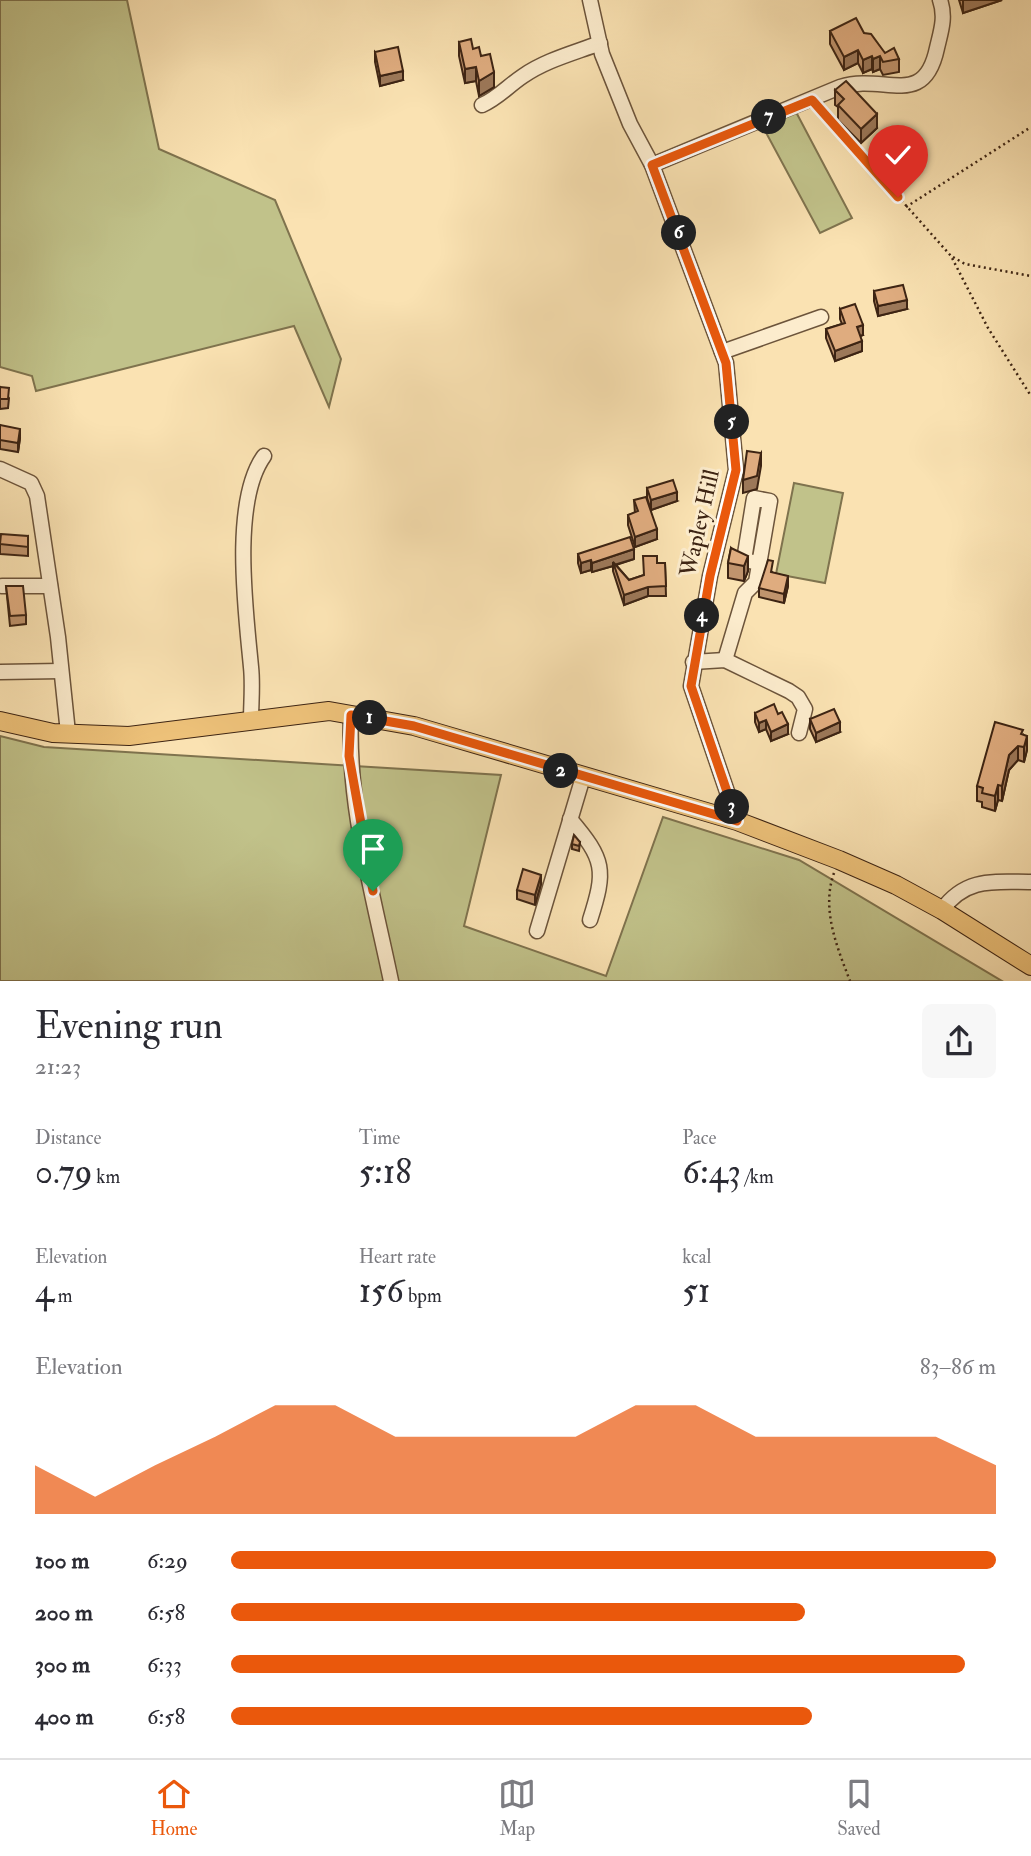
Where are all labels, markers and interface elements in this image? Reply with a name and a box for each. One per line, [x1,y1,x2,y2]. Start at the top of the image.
pin: 7 [752,100,786,134]
text: 7 [764,104,773,128]
pin [868,125,928,197]
icon: check [879,136,917,174]
pin: 6 [662,216,696,250]
text: 6 [674,220,683,244]
pin: 5 [714,404,750,440]
text: 5 [727,409,736,433]
street label: Wapley Hill [673,466,727,581]
pin: 4 [684,598,720,634]
text: 4 [696,603,707,627]
pin: 1 [352,700,388,736]
text: 1 [366,705,373,729]
pin: 2 [544,754,578,788]
text: 2 [556,758,565,782]
pin: 3 [714,790,750,824]
text: 3 [728,794,735,818]
pin [343,819,403,891]
icon: arrive [354,830,392,868]
text: Evening run [35,1002,223,1050]
button: share [922,1004,996,1078]
text: 21:23 [35,1052,81,1081]
text: Distance [35,1126,101,1150]
text: Time [359,1126,400,1150]
text: Pace [682,1126,716,1150]
text: 0.79 [35,1150,92,1194]
text: 5:18 [359,1150,412,1194]
text: 6:43 [682,1150,741,1194]
text: km [92,1165,120,1189]
text: /km [741,1165,774,1189]
text: Elevation [35,1245,107,1269]
text: Heart rate [359,1245,436,1269]
text: kcal [682,1245,711,1269]
text: 4 [35,1269,54,1313]
text: 156 [359,1269,404,1313]
text: 51 [682,1269,710,1313]
text: m [54,1284,73,1308]
text: bpm [404,1284,442,1308]
text: Elevation [35,1352,123,1381]
text: 83–86 m [920,1352,996,1381]
text: 100 m [35,1546,89,1575]
text: 6:29 [147,1546,188,1575]
text: 200 m [35,1598,93,1627]
text: 6:58 [147,1598,185,1627]
text: 300 m [35,1650,90,1679]
text: 6:33 [147,1650,182,1679]
text: 400 m [35,1702,94,1731]
text: 6:58 [147,1702,185,1731]
tab: Home [150,1775,198,1841]
tab: Map [498,1775,536,1841]
tab: Saved [837,1775,881,1841]

